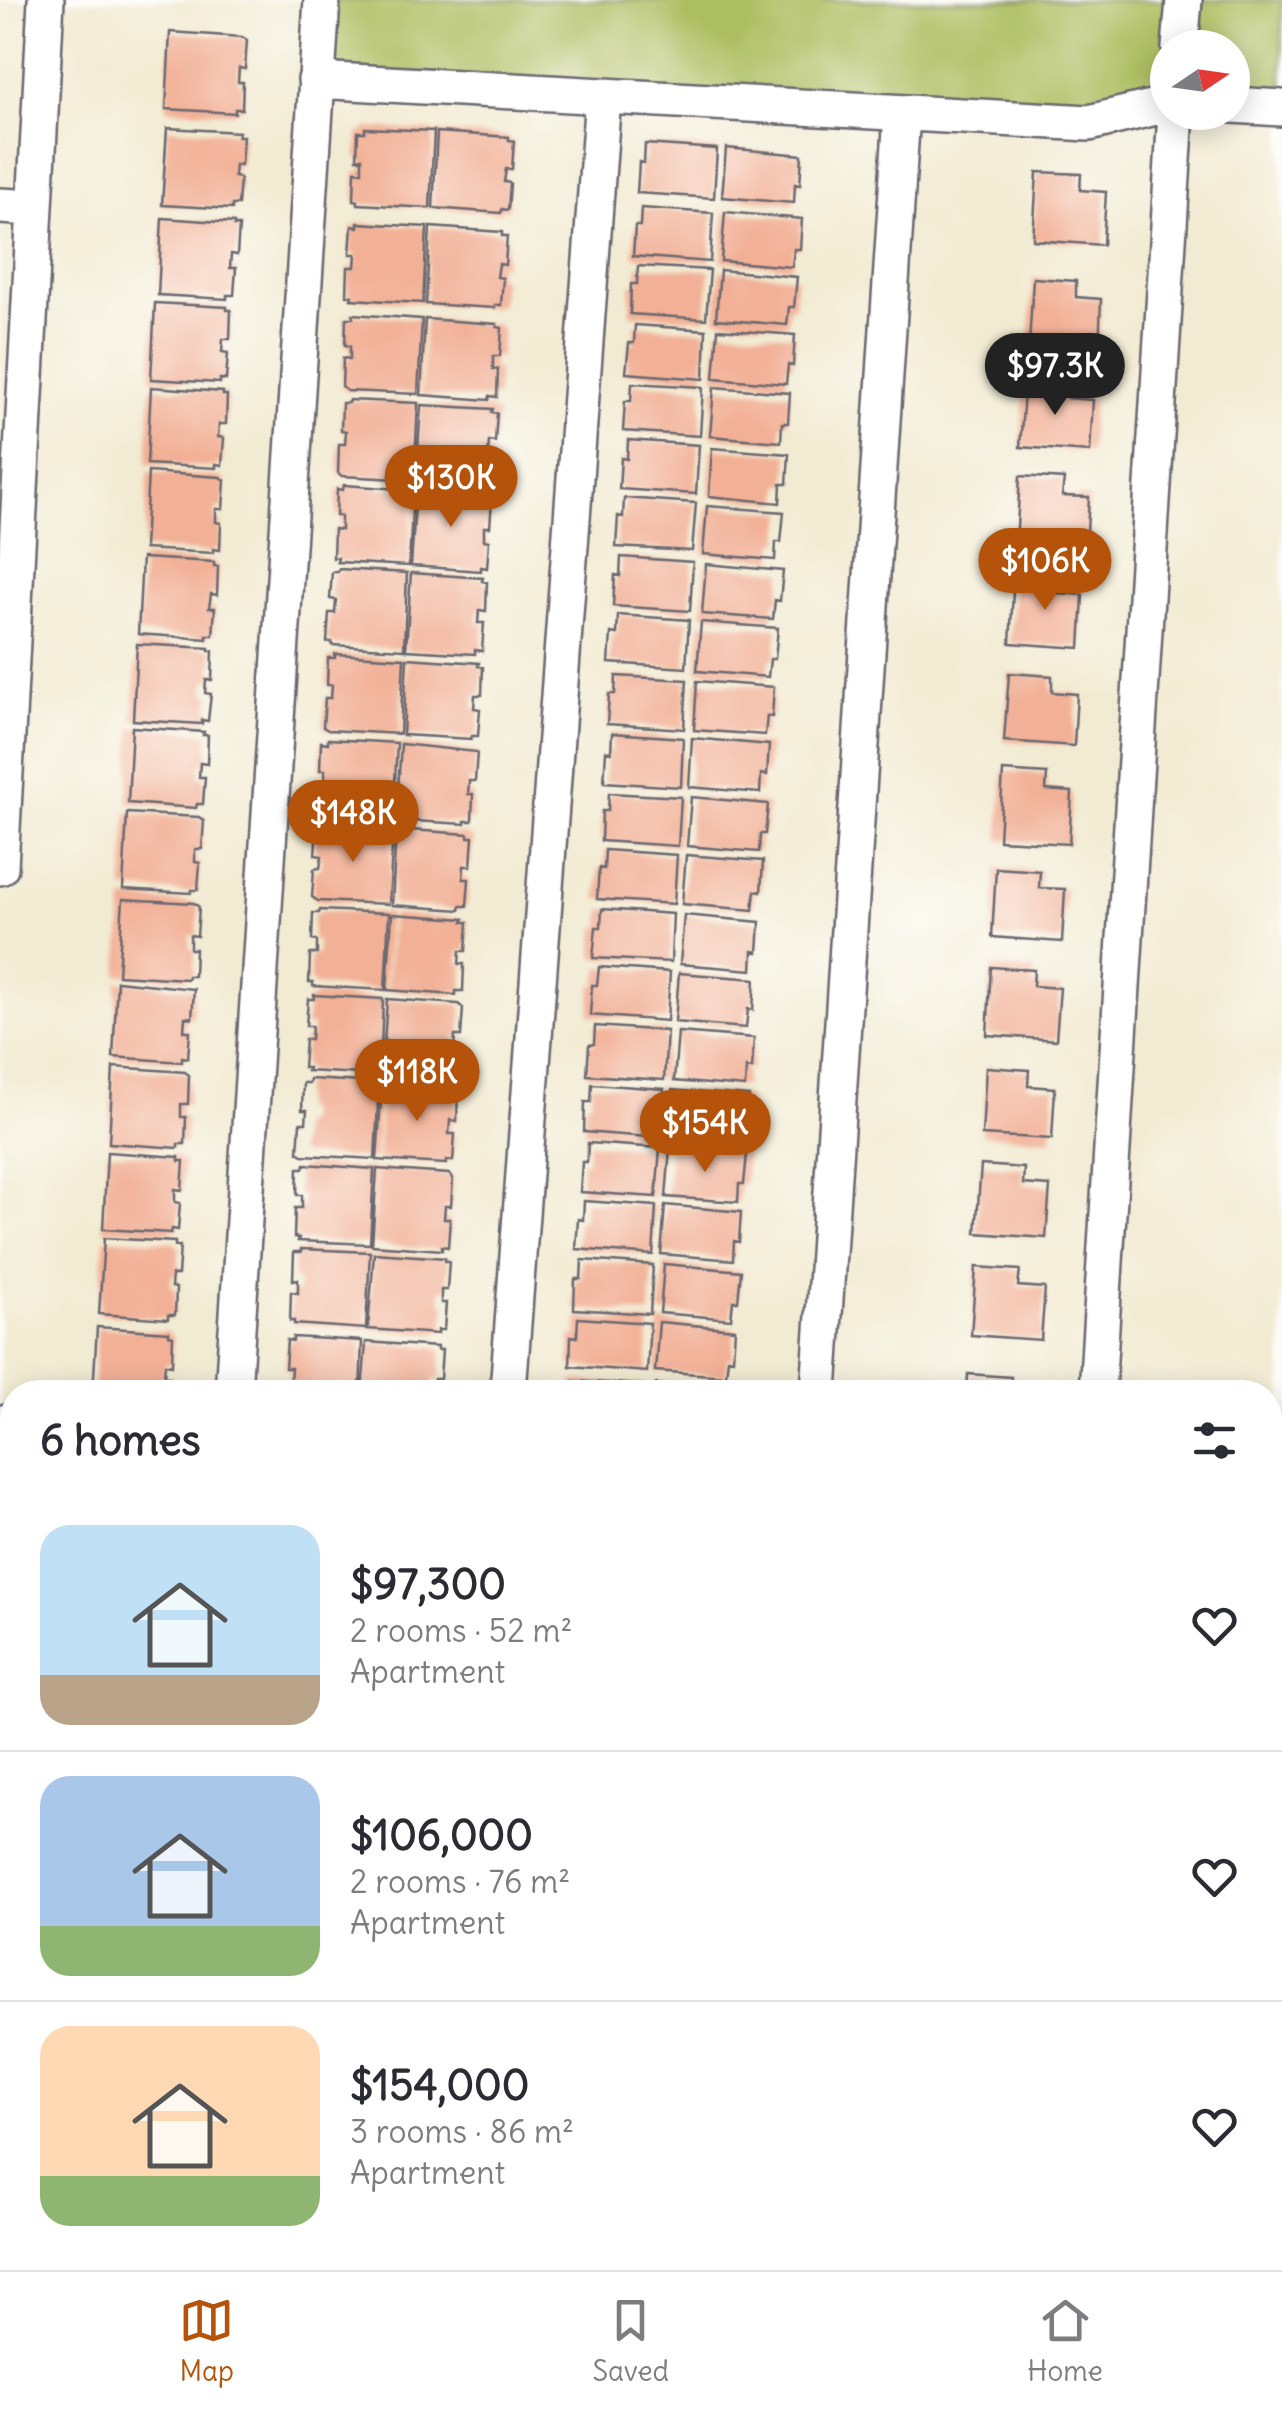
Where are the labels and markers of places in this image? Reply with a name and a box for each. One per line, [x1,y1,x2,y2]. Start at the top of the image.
pin: $97.3K [974,333,1136,418]
pin: $130K [381,445,521,530]
pin: $106K [975,528,1115,613]
pin: $148K [283,780,423,865]
pin: $118K [347,1039,487,1124]
pin: $154K [635,1090,775,1175]

